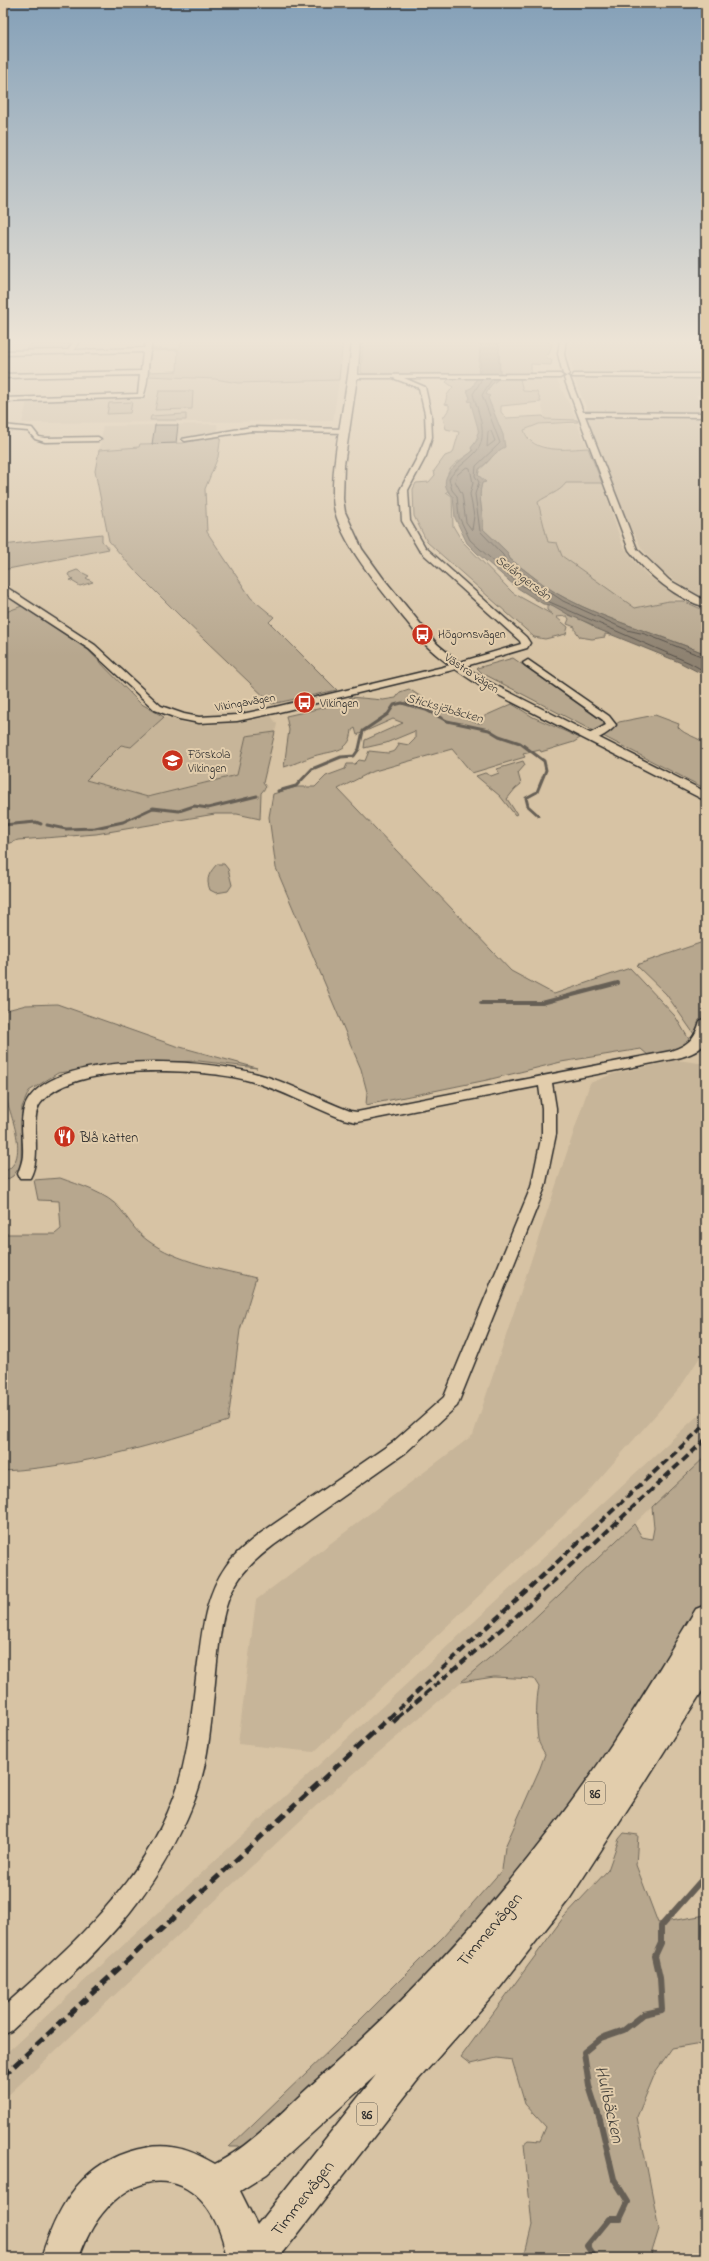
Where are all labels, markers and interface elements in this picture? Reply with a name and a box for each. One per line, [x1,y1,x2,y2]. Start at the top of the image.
water label: Selångersån [491,551,555,607]
bus stop icon: Högomsvägen [409,621,435,647]
place label: Högomsvägen [438,626,506,645]
street label: Västra vägen [439,649,503,699]
water label: Sticksjöbäcken [404,688,486,729]
street label: Vikingavägen [213,689,277,718]
bus stop icon: Vikingen [291,690,317,716]
place label: Vikingen [319,695,359,714]
place label: Förskola Vikingen [187,746,230,779]
school or university icon: Förskola Vikingen [160,748,186,774]
restaurant icon: Blå katten [52,1124,78,1150]
place label: Blå katten [79,1128,138,1149]
road number: 86 [585,1782,605,1804]
street label: Timmervägen [451,1887,530,1974]
water label: Hulibäcken [587,2063,630,2147]
road number: 86 [357,2103,377,2125]
street label: Timmervägen [265,2155,343,2244]

